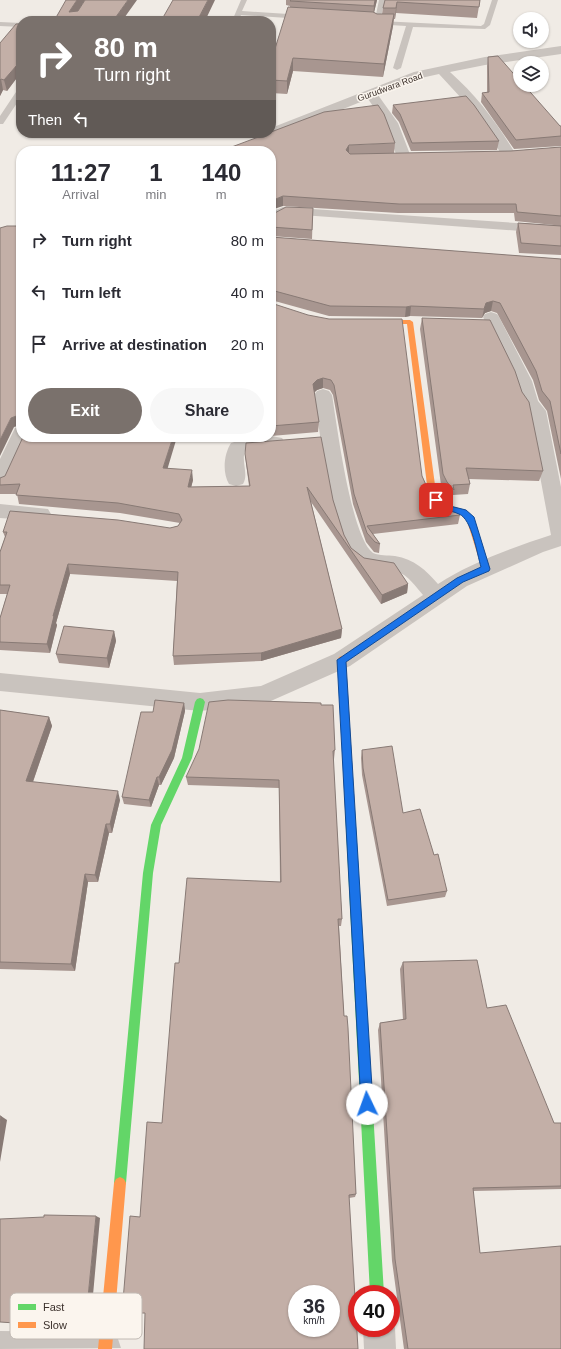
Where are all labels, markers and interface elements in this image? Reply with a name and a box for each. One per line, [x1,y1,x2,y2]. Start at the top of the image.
map controls [513,12,549,92]
button: sound [513,12,549,48]
icon: right [28,32,80,84]
text: 80 m [94,32,158,63]
button: layers [513,56,549,92]
text: Turn right [94,65,170,85]
street label: Gurudwara Road [356,71,424,103]
icon: left [70,108,92,130]
text: Then [28,111,62,128]
text: 11:27 [51,159,111,186]
text: 1 [149,159,163,186]
text: 140 [201,159,241,186]
text: Arrival [62,187,99,202]
text: min [146,187,166,202]
text: m [216,187,227,202]
icon: right [28,229,50,251]
text: Turn right [62,232,132,249]
text: 80 m [231,232,264,249]
icon: left [28,281,50,303]
text: Turn left [62,284,121,301]
text: 40 m [231,284,264,301]
icon: arrive [28,333,50,355]
text: Arrive at destination [62,336,207,353]
text: 20 m [231,336,264,353]
button: Exit [28,388,142,434]
button: Share [150,388,264,434]
pin [419,483,453,517]
icon: arrive [425,489,447,511]
position arrow [346,1083,388,1125]
speed limit sign: 40 [348,1285,400,1337]
legend [10,1293,142,1339]
text: 36 [303,1295,325,1317]
text: Fast [43,1301,64,1313]
text: km/h [303,1315,325,1326]
text: Slow [43,1319,67,1331]

